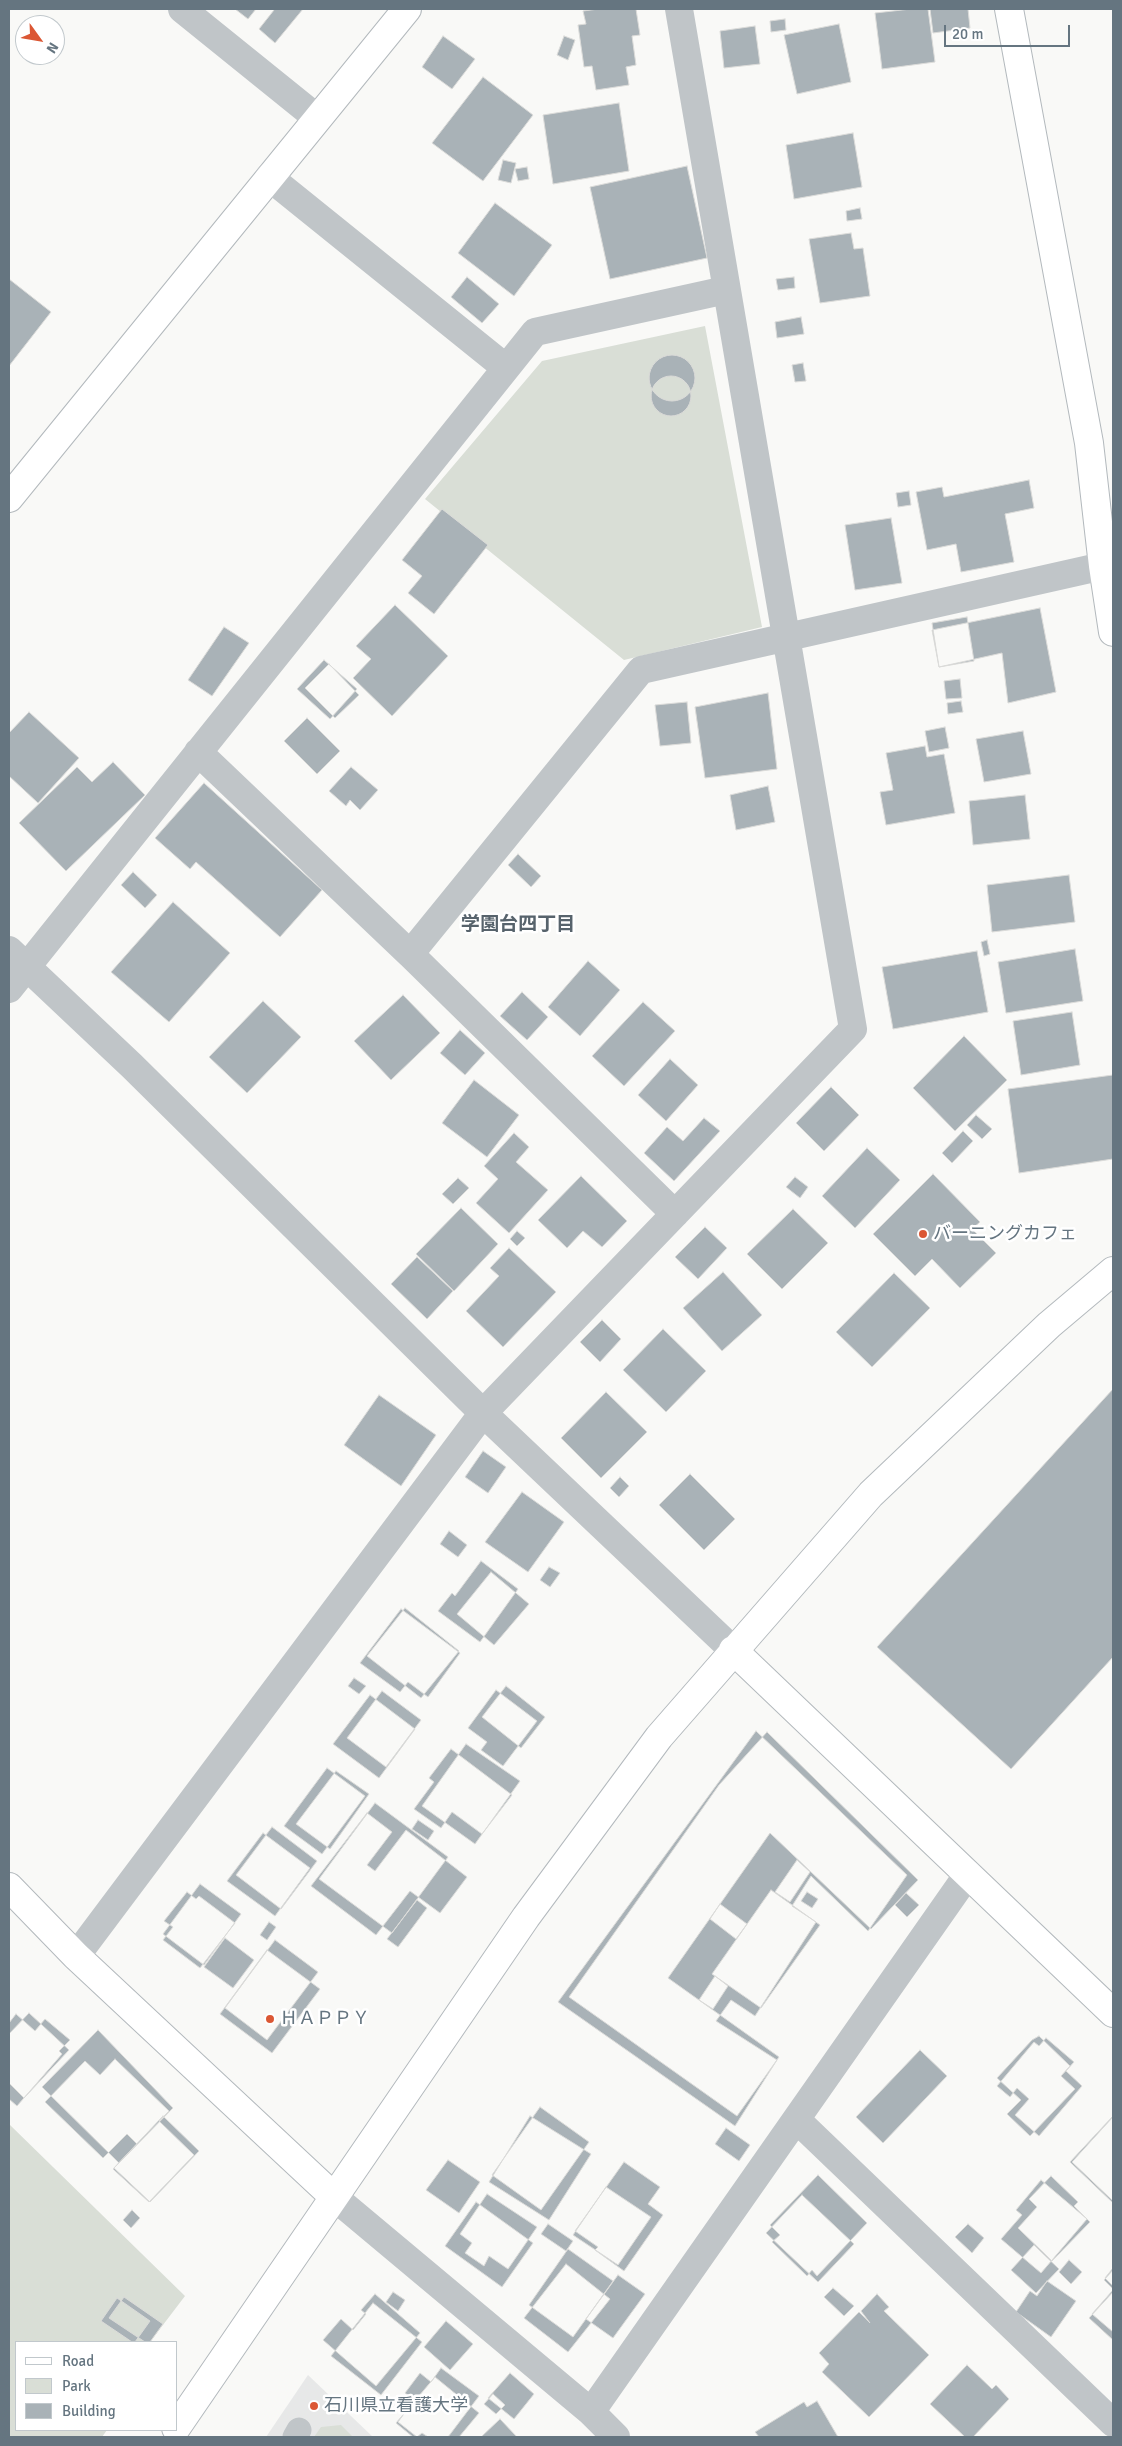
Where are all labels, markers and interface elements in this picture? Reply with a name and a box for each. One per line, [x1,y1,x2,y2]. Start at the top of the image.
north arrow [15,15,65,65]
scale bar [947,15,1073,47]
text: 20 m [952,25,983,43]
text: N [43,39,62,56]
district label: 学園台四丁目 [461,914,575,936]
place label: バーニングカフェ [933,1223,1077,1245]
marker: バーニングカフェ [917,1228,929,1240]
place label: ＨＡＰＰＹ [280,2008,370,2030]
marker: ＨＡＰＰＹ [264,2013,276,2025]
legend [15,2341,178,2431]
text: Road [62,2352,94,2370]
text: Park [62,2377,91,2395]
place label: 石川県立看護大学 [324,2395,468,2417]
marker: 石川県立看護大学 [308,2400,320,2412]
text: Building [62,2402,116,2420]

